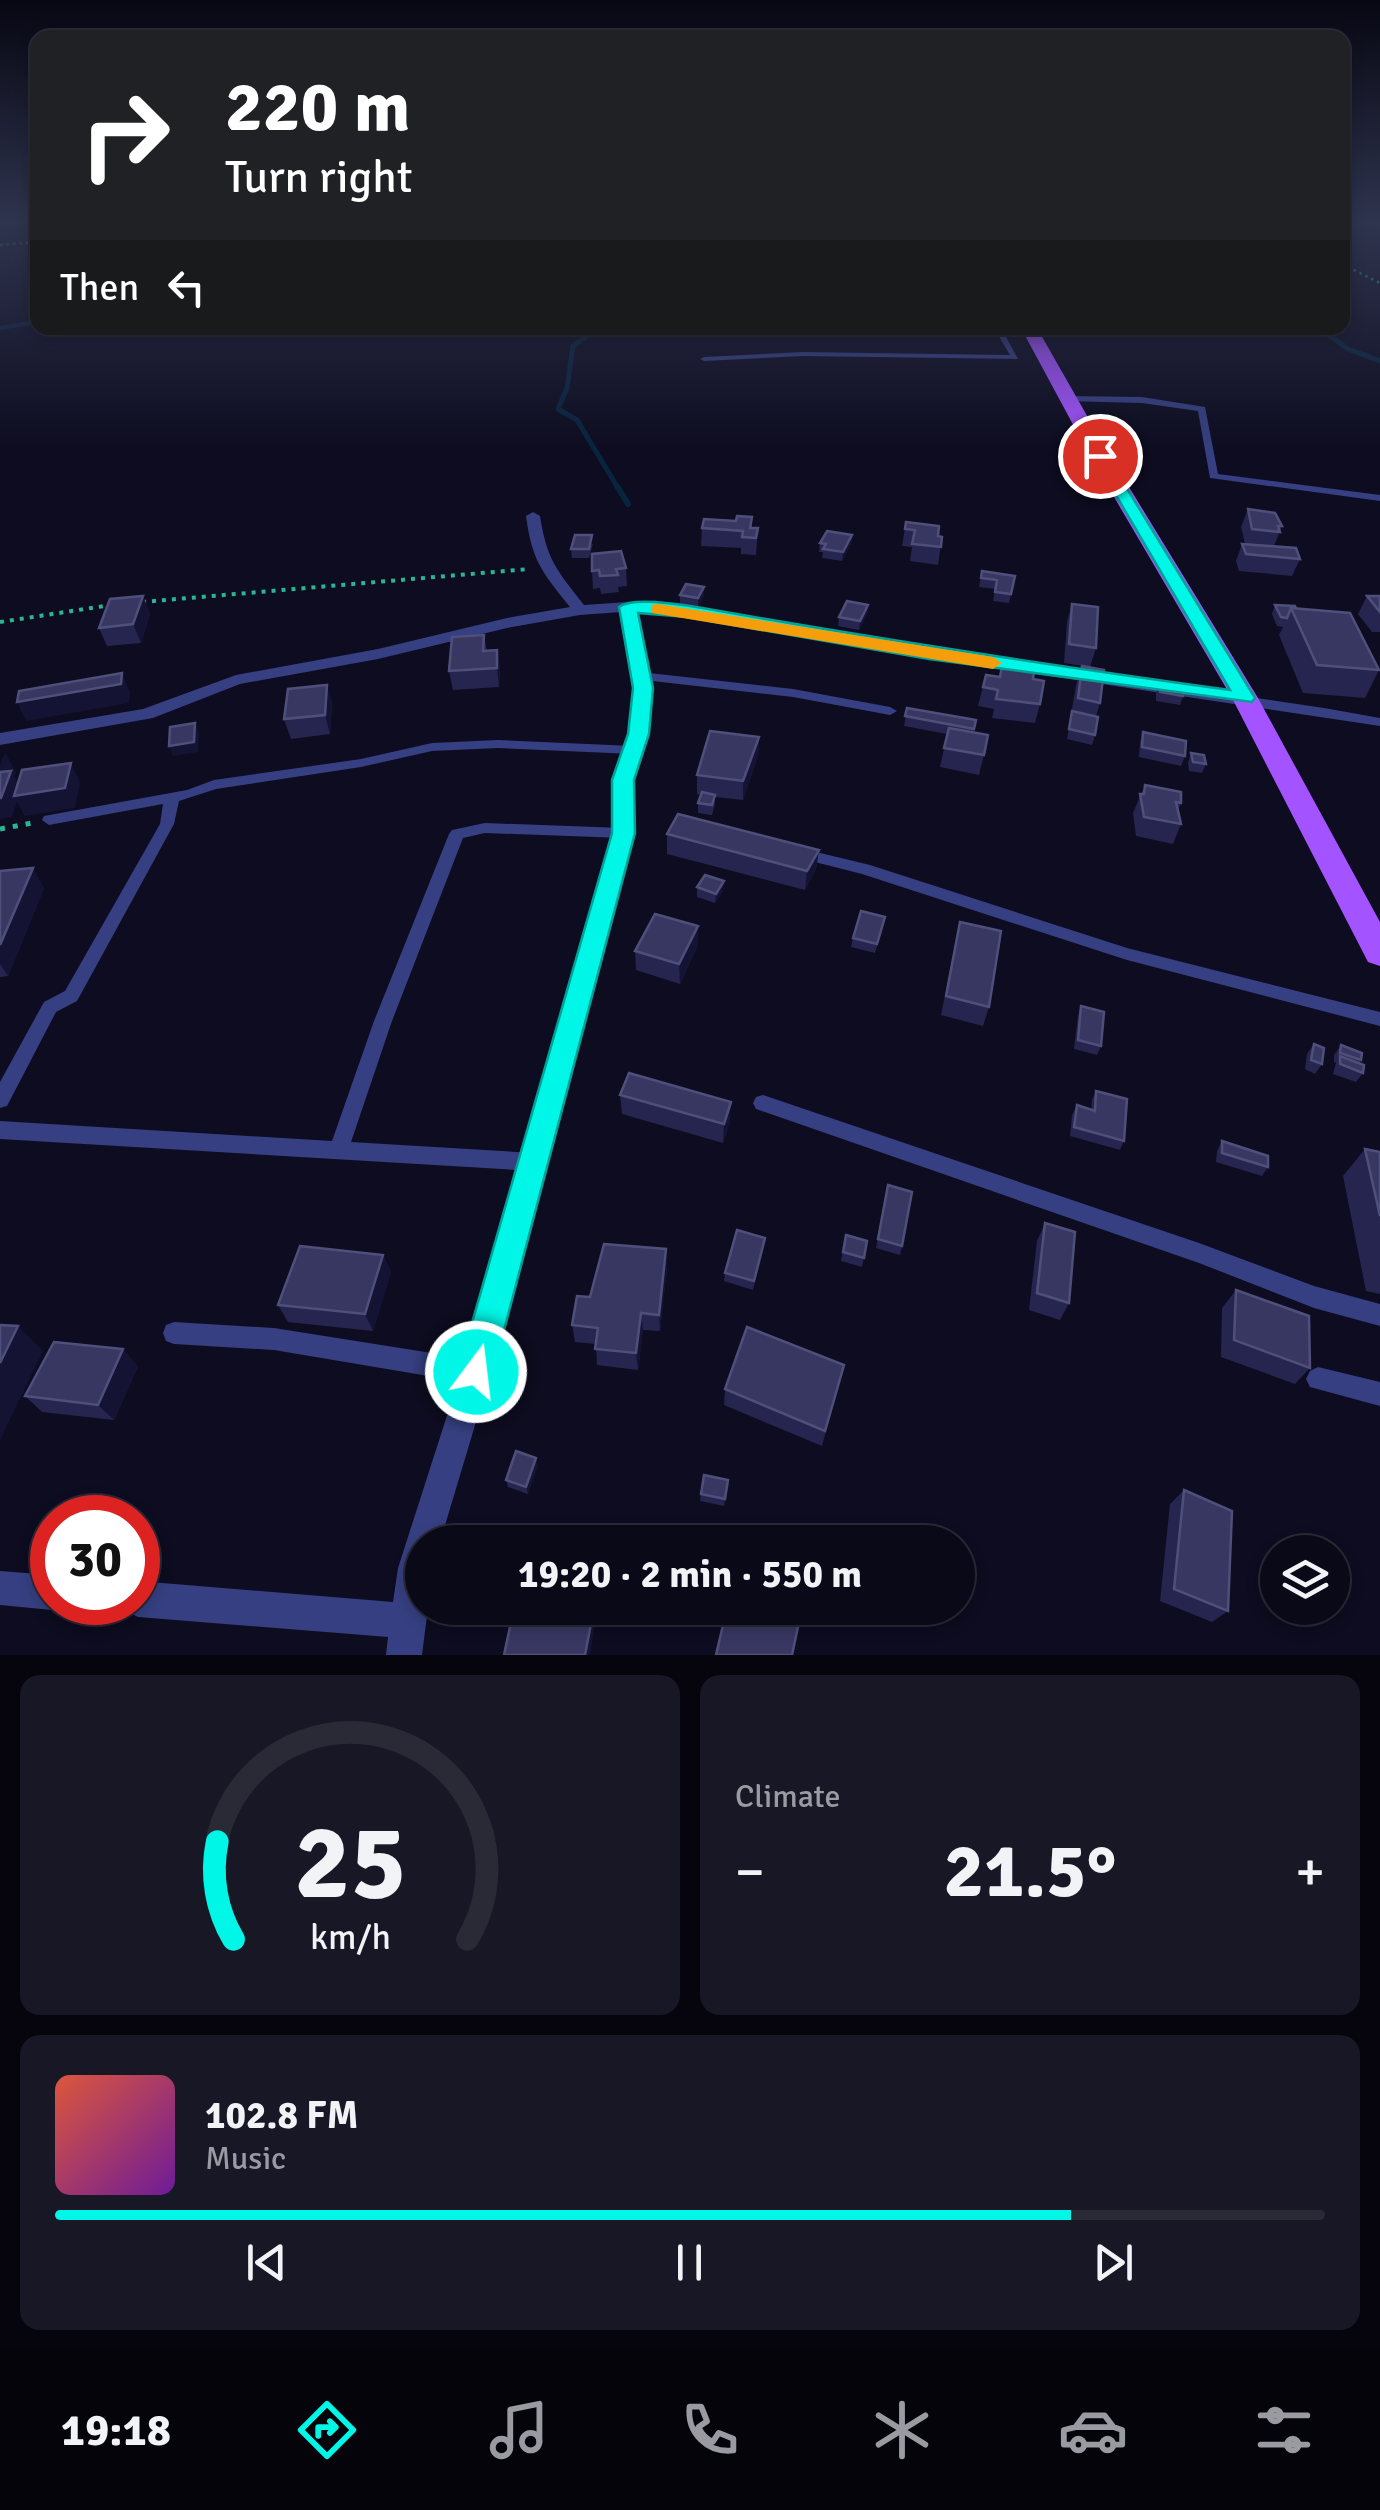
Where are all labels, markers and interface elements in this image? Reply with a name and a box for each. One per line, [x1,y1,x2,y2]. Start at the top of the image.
text: 220 m [225,64,410,150]
icon: right [60,70,190,200]
text: Turn right [225,150,413,205]
icon: left [159,260,214,315]
text: Then [60,264,139,311]
pin [1058,414,1143,499]
icon: arrive [1073,429,1128,484]
position arrow [424,1320,528,1424]
speed limit sign: 30 [30,1495,160,1625]
map controls [1260,1535,1350,1625]
button: layers [1260,1535,1350,1625]
text: 19:20 · 2 min · 550 m [518,1551,862,1598]
text: Climate [735,1777,841,1816]
text: 25 [294,1799,406,1927]
text: 21.5° [944,1825,1117,1918]
text: − [735,1838,765,1906]
text: + [1295,1838,1325,1906]
text: km/h [310,1915,390,1959]
text: 102.8 FM [205,2092,358,2139]
text: Music [205,2139,286,2178]
icon: previous [239,2235,294,2290]
icon: pause [662,2235,717,2290]
icon: next [1086,2235,1141,2290]
icon: directions [292,2395,362,2465]
icon: music [484,2395,554,2465]
icon: phone [675,2395,745,2465]
icon: climate [867,2395,937,2465]
icon: car [1058,2395,1128,2465]
icon: filters [1249,2395,1319,2465]
text: 19:18 [61,2403,171,2458]

